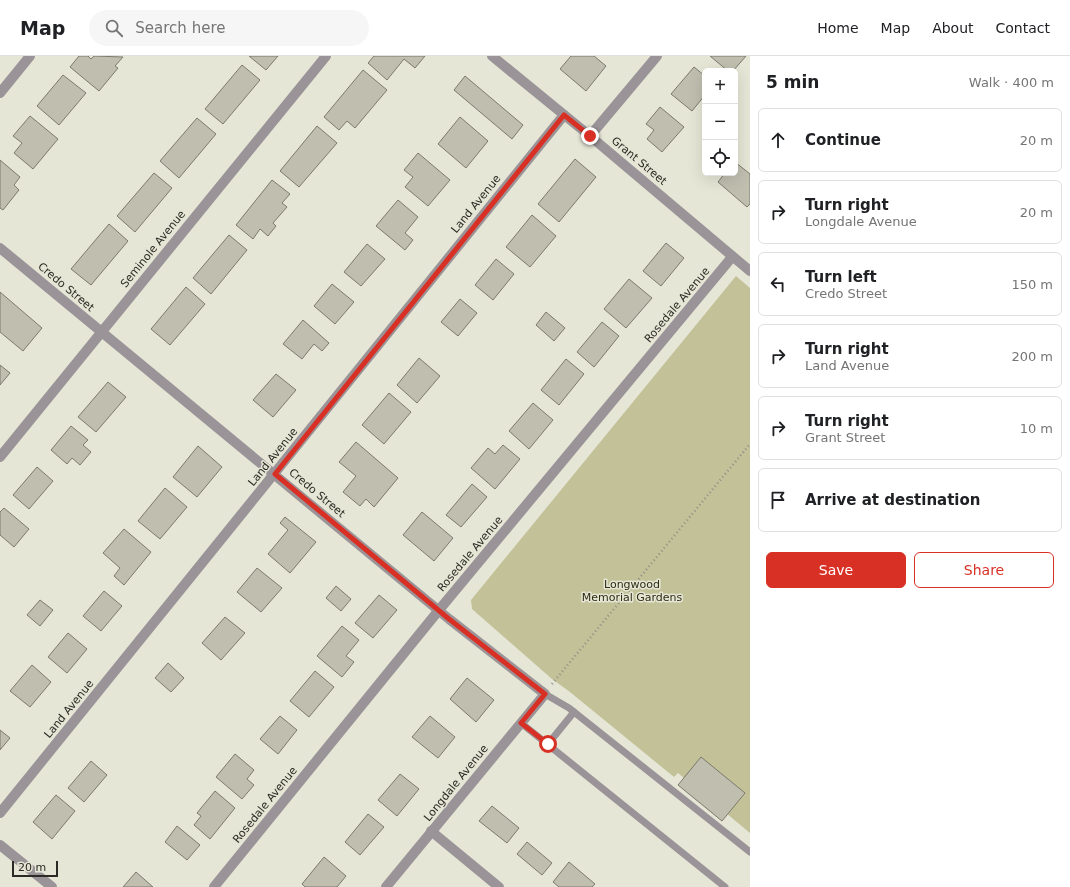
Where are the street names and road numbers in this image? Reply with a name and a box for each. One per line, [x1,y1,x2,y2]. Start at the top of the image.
street label: Grant Street [609,134,670,188]
street label: Land Avenue [449,172,504,236]
street label: Seminole Avenue [118,208,188,290]
street label: Credo Street [35,260,97,315]
street label: Rosedale Avenue [642,265,712,345]
street label: Land Avenue [246,425,301,489]
street label: Credo Street [286,466,348,521]
street label: Rosedale Avenue [435,514,505,594]
street label: Land Avenue [42,677,97,741]
street label: Longdale Avenue [421,742,491,824]
street label: Rosedale Avenue [230,764,300,846]

